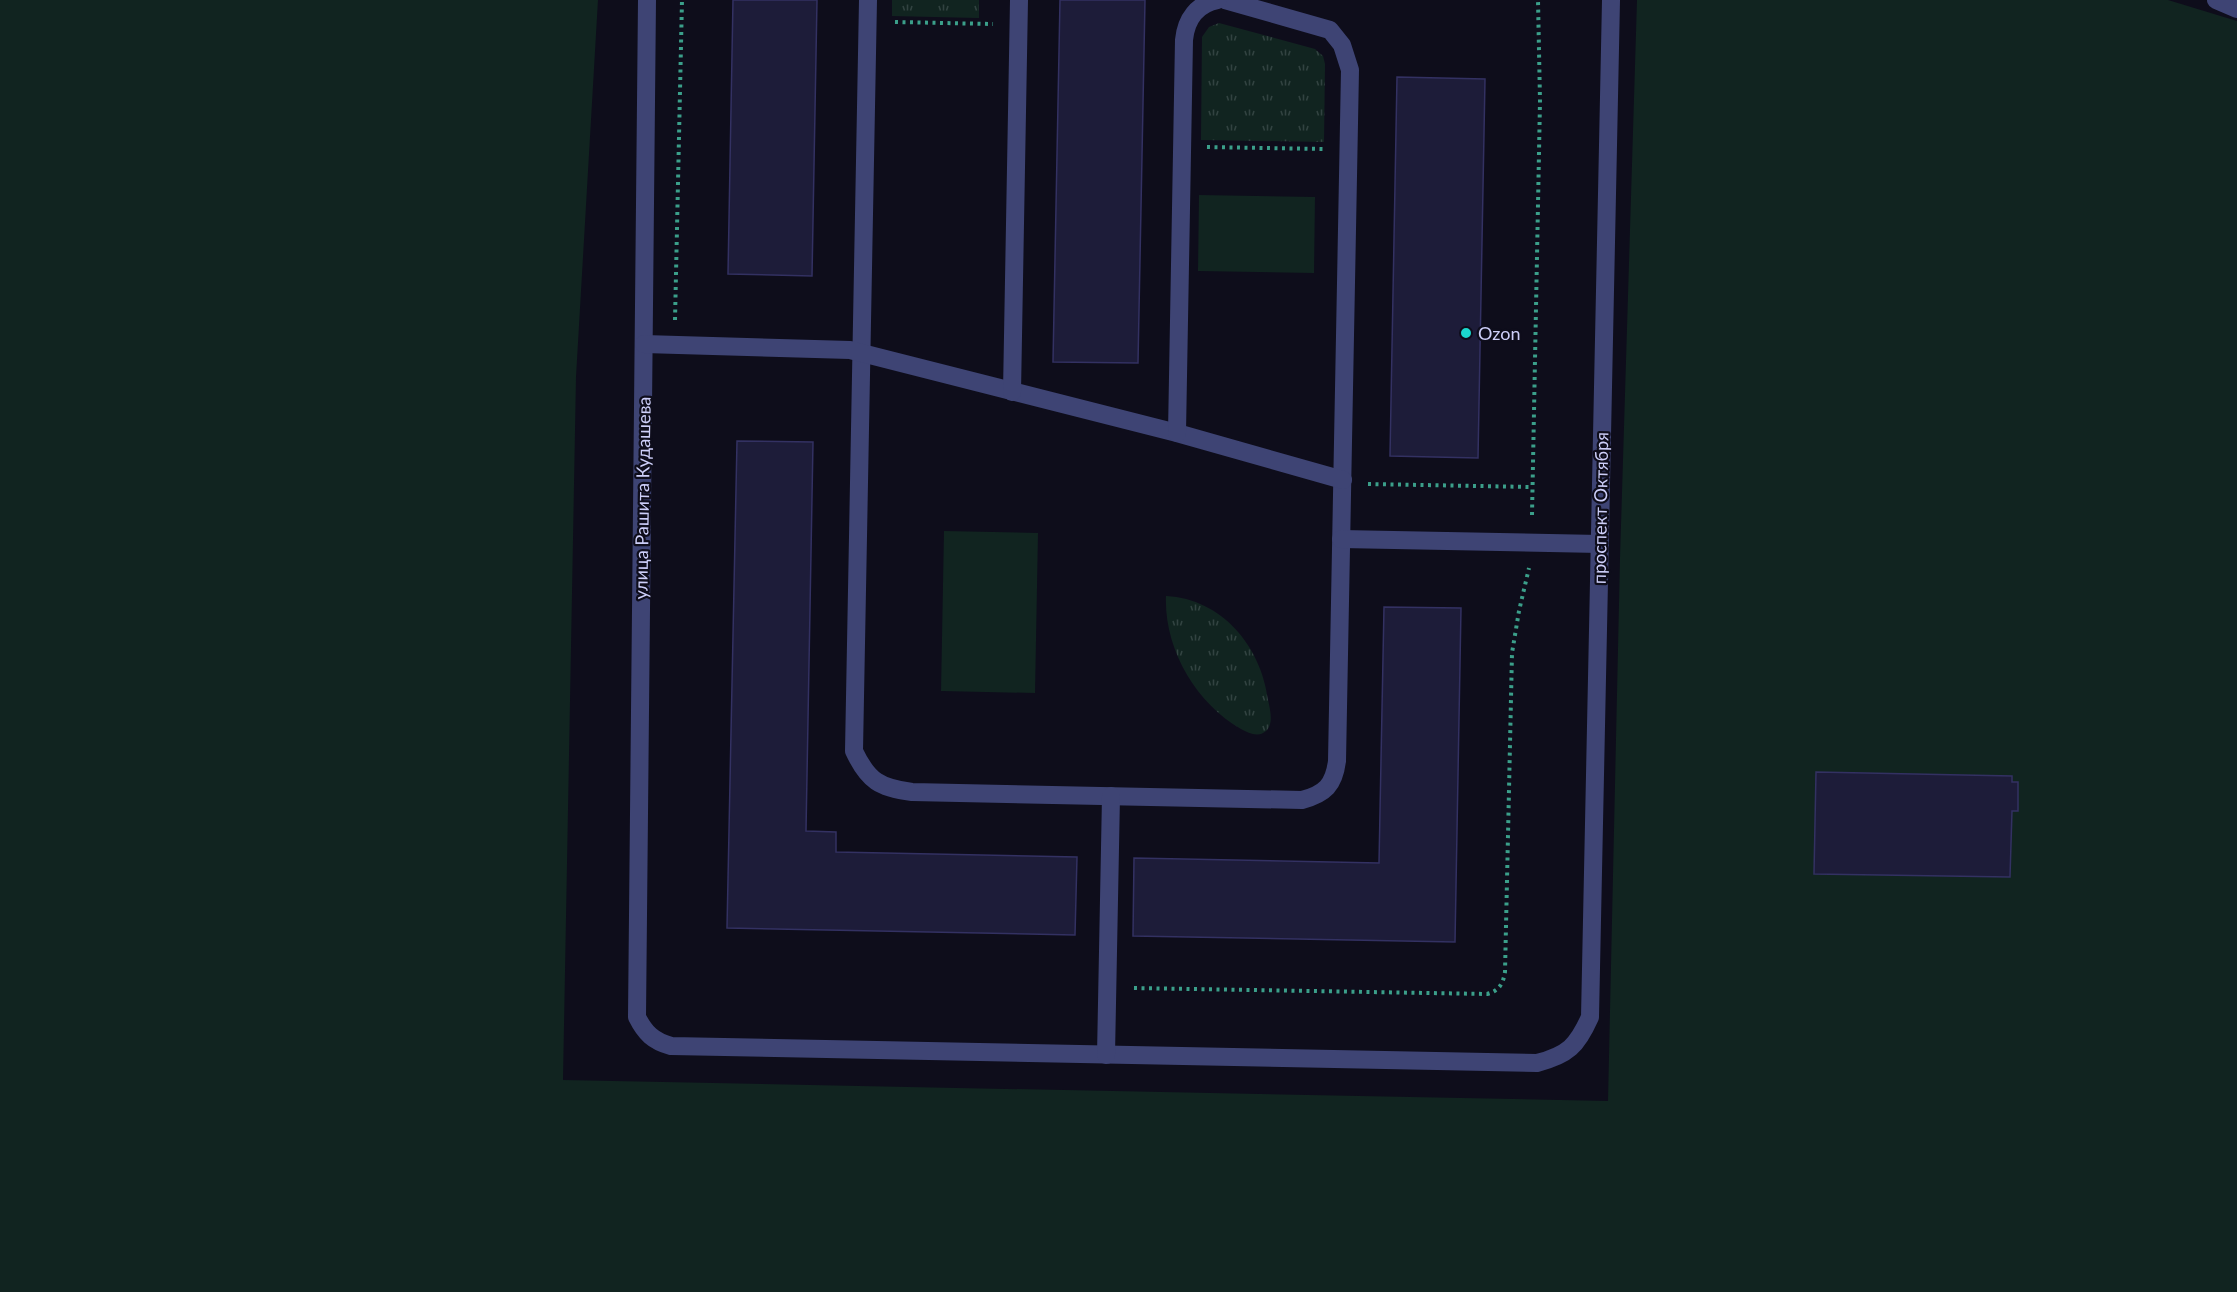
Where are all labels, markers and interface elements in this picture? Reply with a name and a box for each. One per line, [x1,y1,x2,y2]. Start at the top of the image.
place label: Ozon [1478,322,1520,344]
marker: Ozon [1459,326,1473,340]
street label: улица Рашита Кудашева [629,396,655,600]
street label: проспект Октября [1588,432,1612,584]

